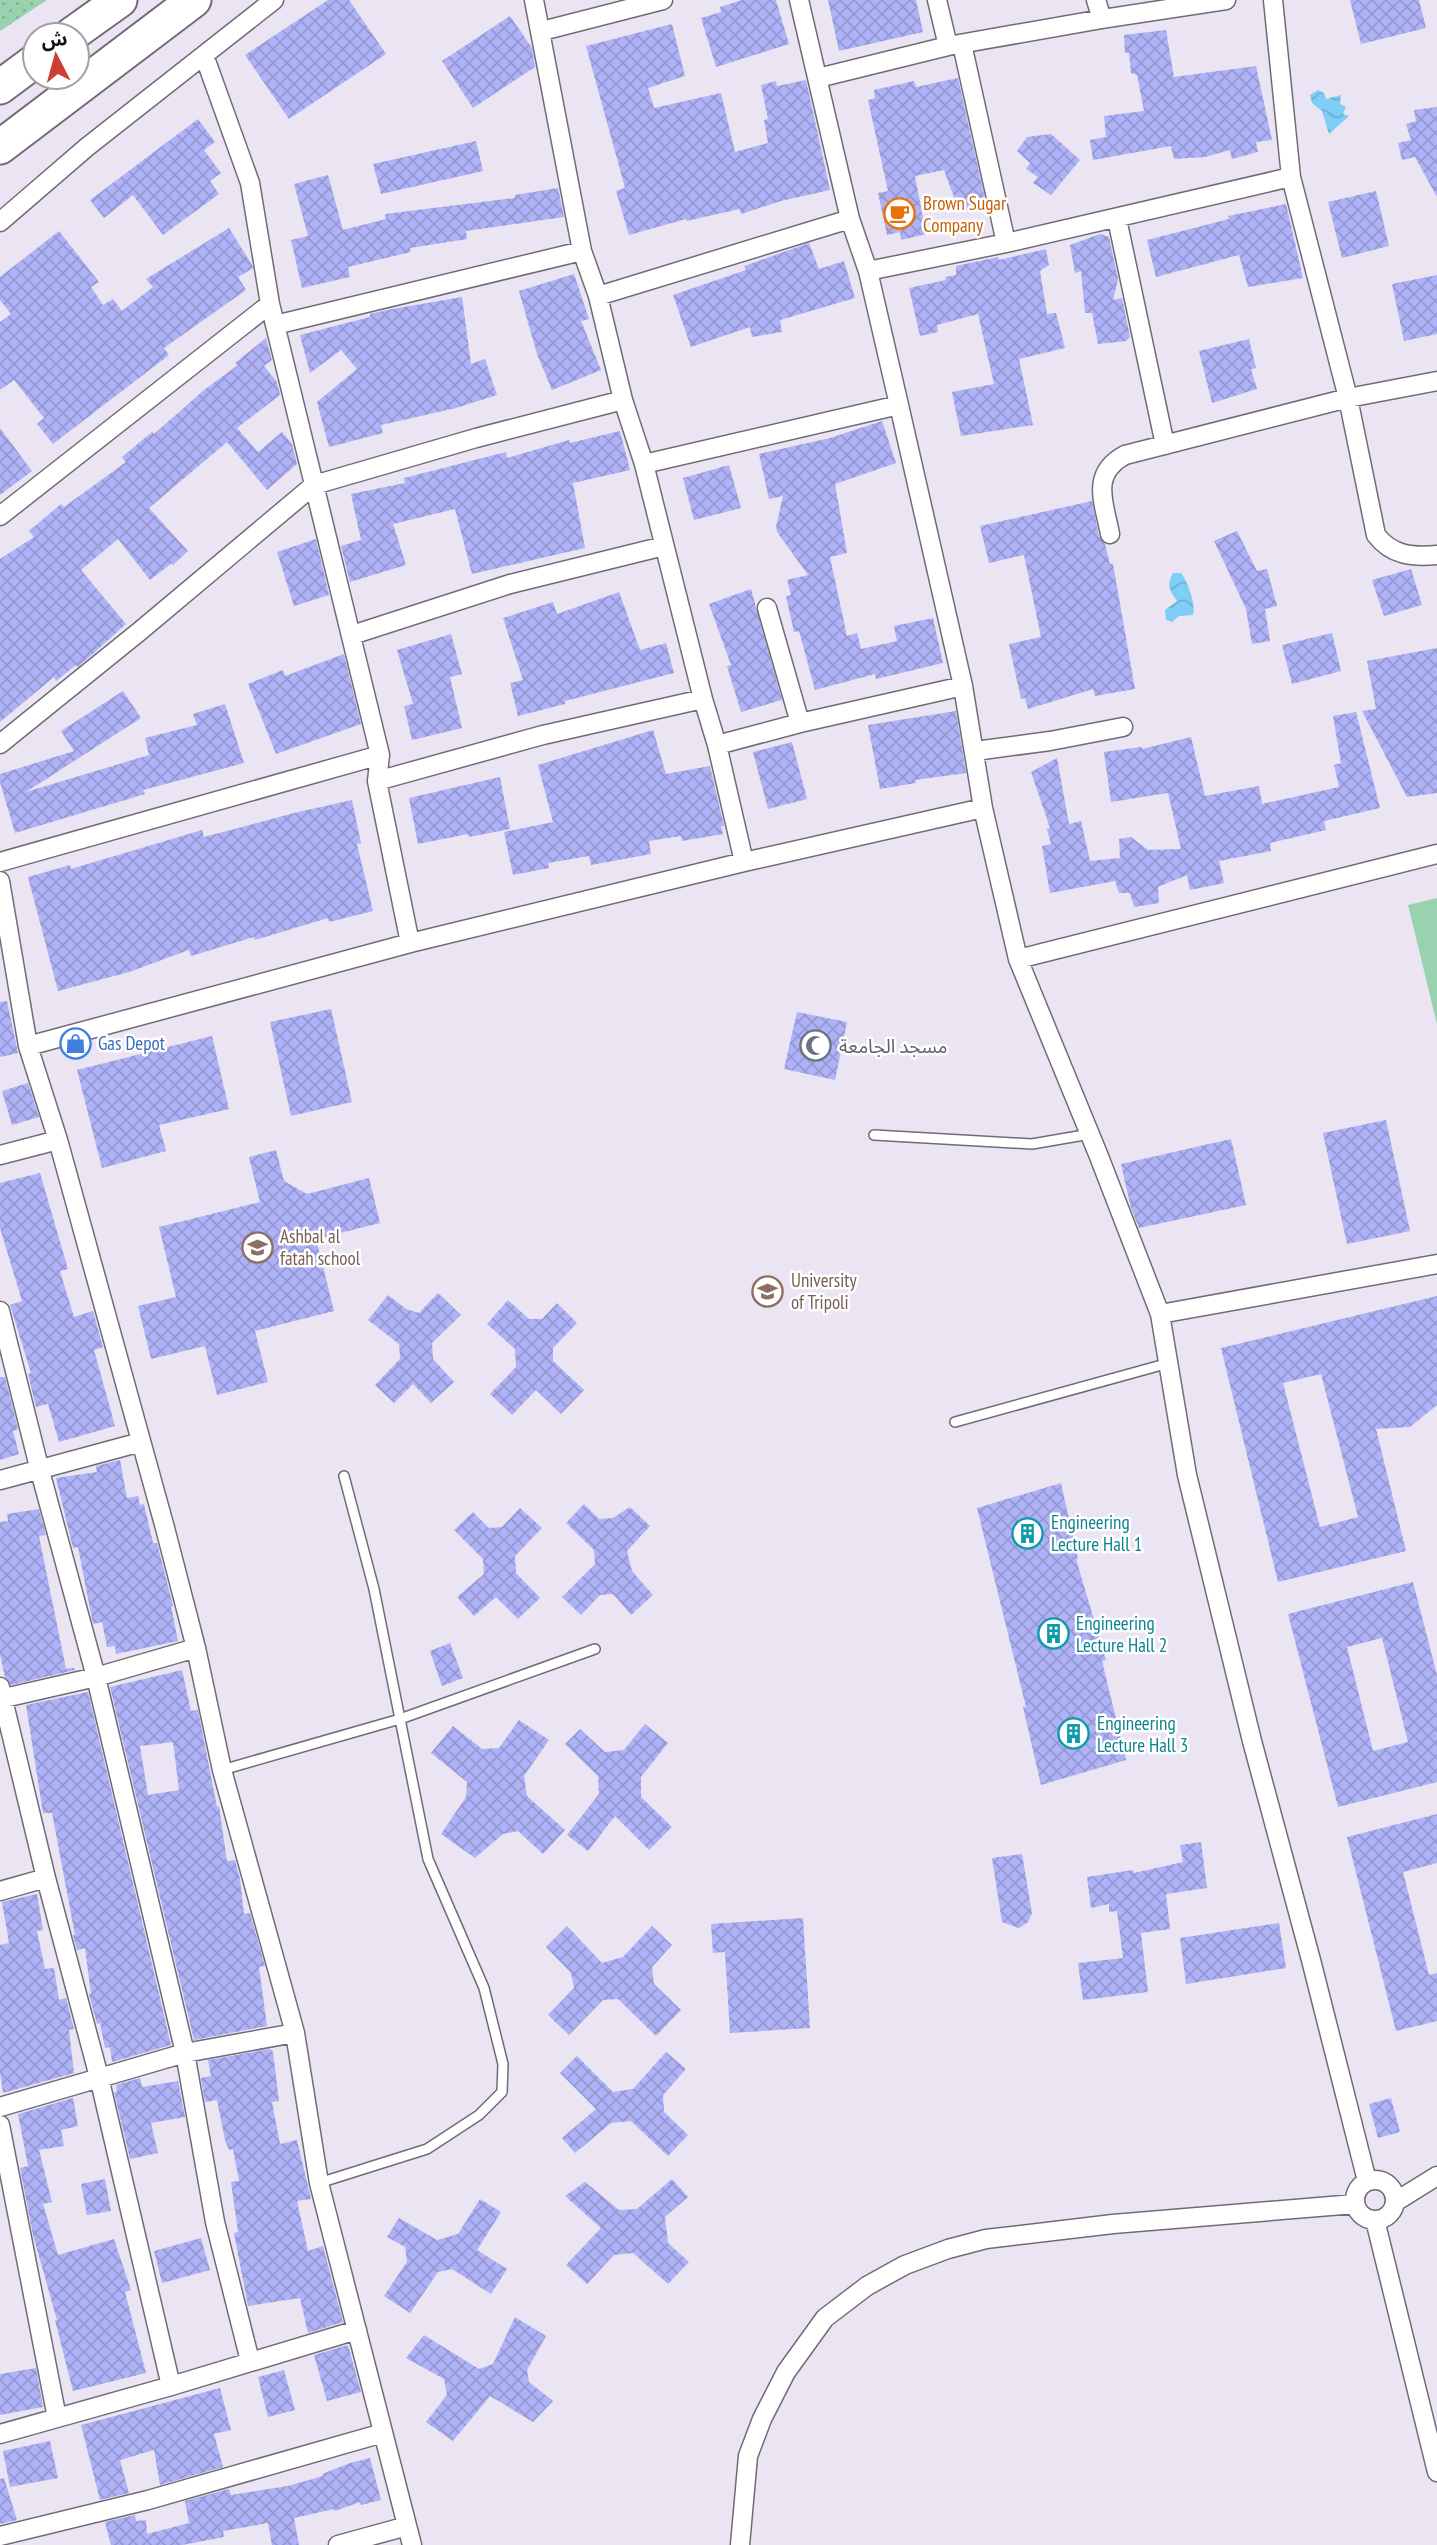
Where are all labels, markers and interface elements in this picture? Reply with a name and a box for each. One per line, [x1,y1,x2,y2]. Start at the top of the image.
north arrow [21,21,91,91]
text: ش [40,26,68,52]
place label: Brown Sugar Company [923,191,1007,237]
cafe icon: Brown Sugar Company [883,197,917,231]
shop icon: Gas Depot [58,1026,92,1060]
mosque icon: مسجد الجامعة [799,1029,833,1063]
place label: Gas Depot [98,1031,166,1055]
place label: مسجد الجامعة [839,1034,948,1058]
place label: Ashbal al fatah school [280,1224,361,1270]
school or university icon: Ashbal al fatah school [240,1230,274,1264]
place label: University of Tripoli [791,1268,857,1314]
school or university icon: University of Tripoli [751,1274,785,1308]
place label: Engineering Lecture Hall 1 [1051,1510,1142,1556]
building icon: Engineering Lecture Hall 1 [1011,1516,1045,1550]
place label: Engineering Lecture Hall 2 [1076,1611,1167,1657]
building icon: Engineering Lecture Hall 2 [1036,1617,1070,1651]
place label: Engineering Lecture Hall 3 [1097,1711,1188,1757]
building icon: Engineering Lecture Hall 3 [1057,1717,1091,1751]

